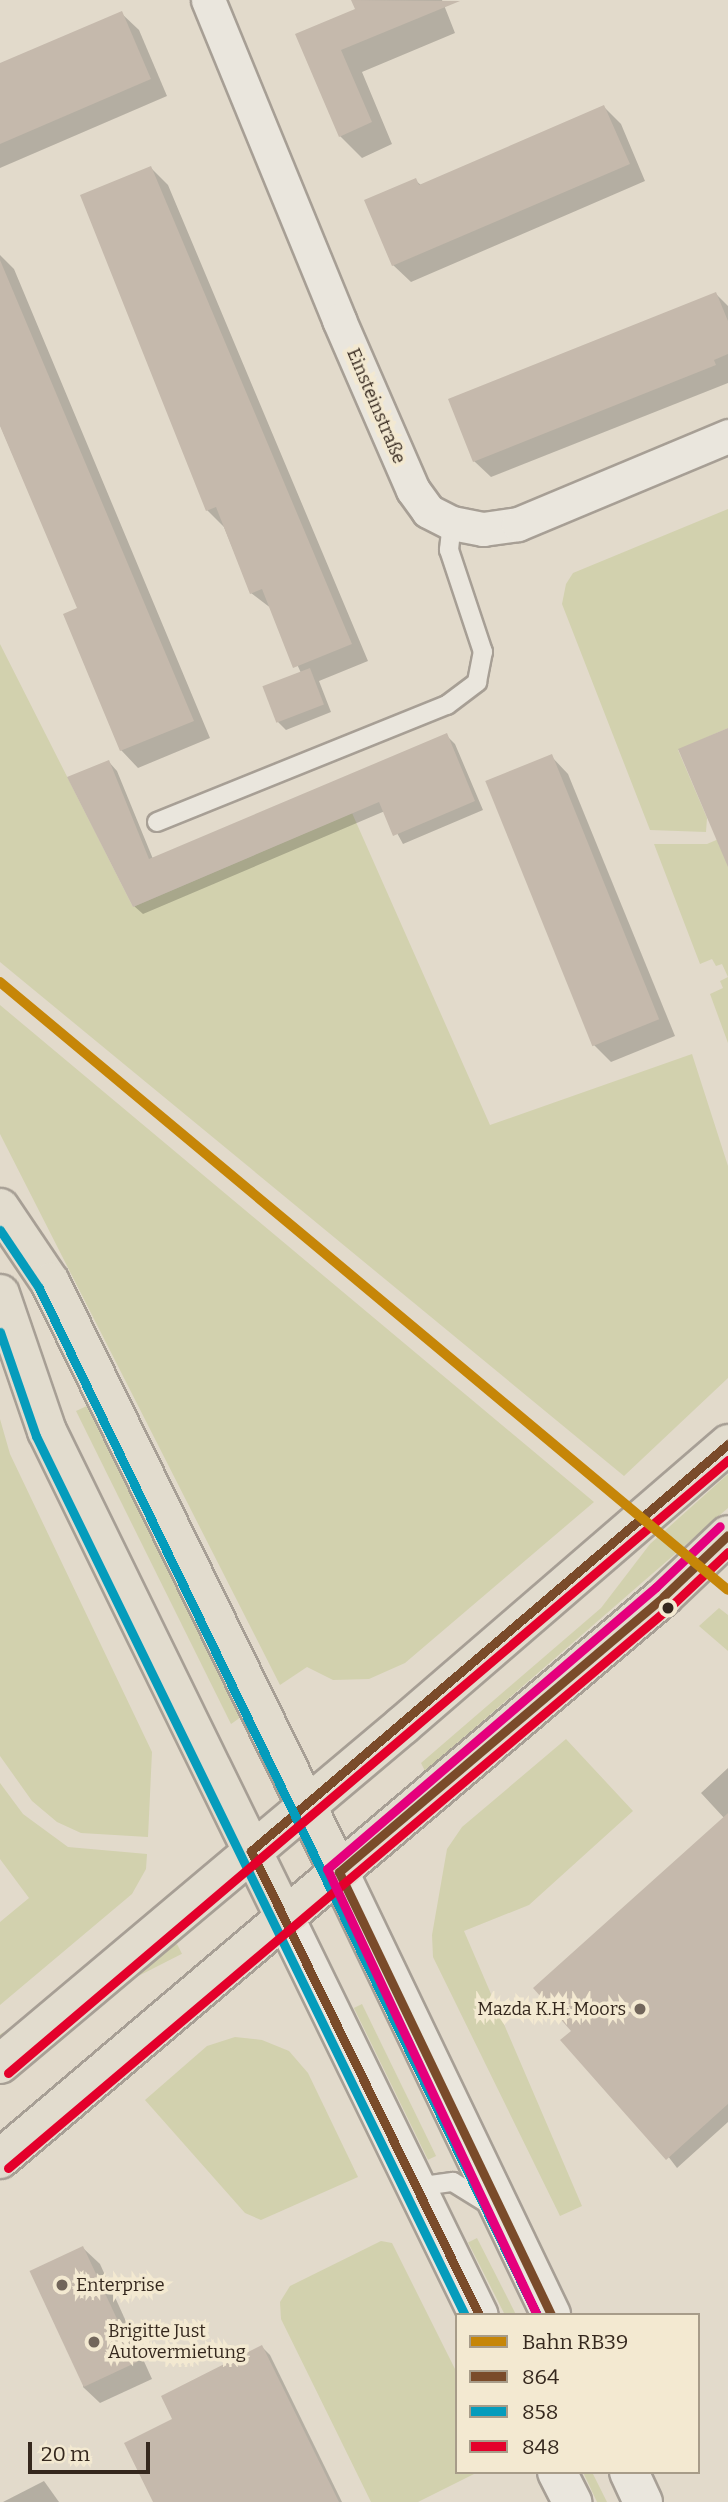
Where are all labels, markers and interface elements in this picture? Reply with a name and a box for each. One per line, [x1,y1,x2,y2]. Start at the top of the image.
street label: Einsteinstraße [342,345,410,467]
unlabelled marker [661,1601,675,1615]
place label: Mazda K.H. Moors [477,1998,626,2020]
marker: Mazda K.H. Moors [632,2001,648,2017]
place label: Enterprise [76,2274,164,2296]
marker: Enterprise [54,2277,70,2293]
legend [455,2313,700,2474]
place label: Brigitte Just Autovermietung [108,2321,246,2364]
text: Bahn RB39 [522,2329,628,2355]
marker: Brigitte Just Autovermietung [86,2334,102,2350]
text: 864 [522,2364,559,2390]
text: 858 [522,2399,558,2425]
scale bar [32,2428,154,2472]
text: 848 [522,2434,560,2460]
text: 20 m [41,2441,90,2467]

